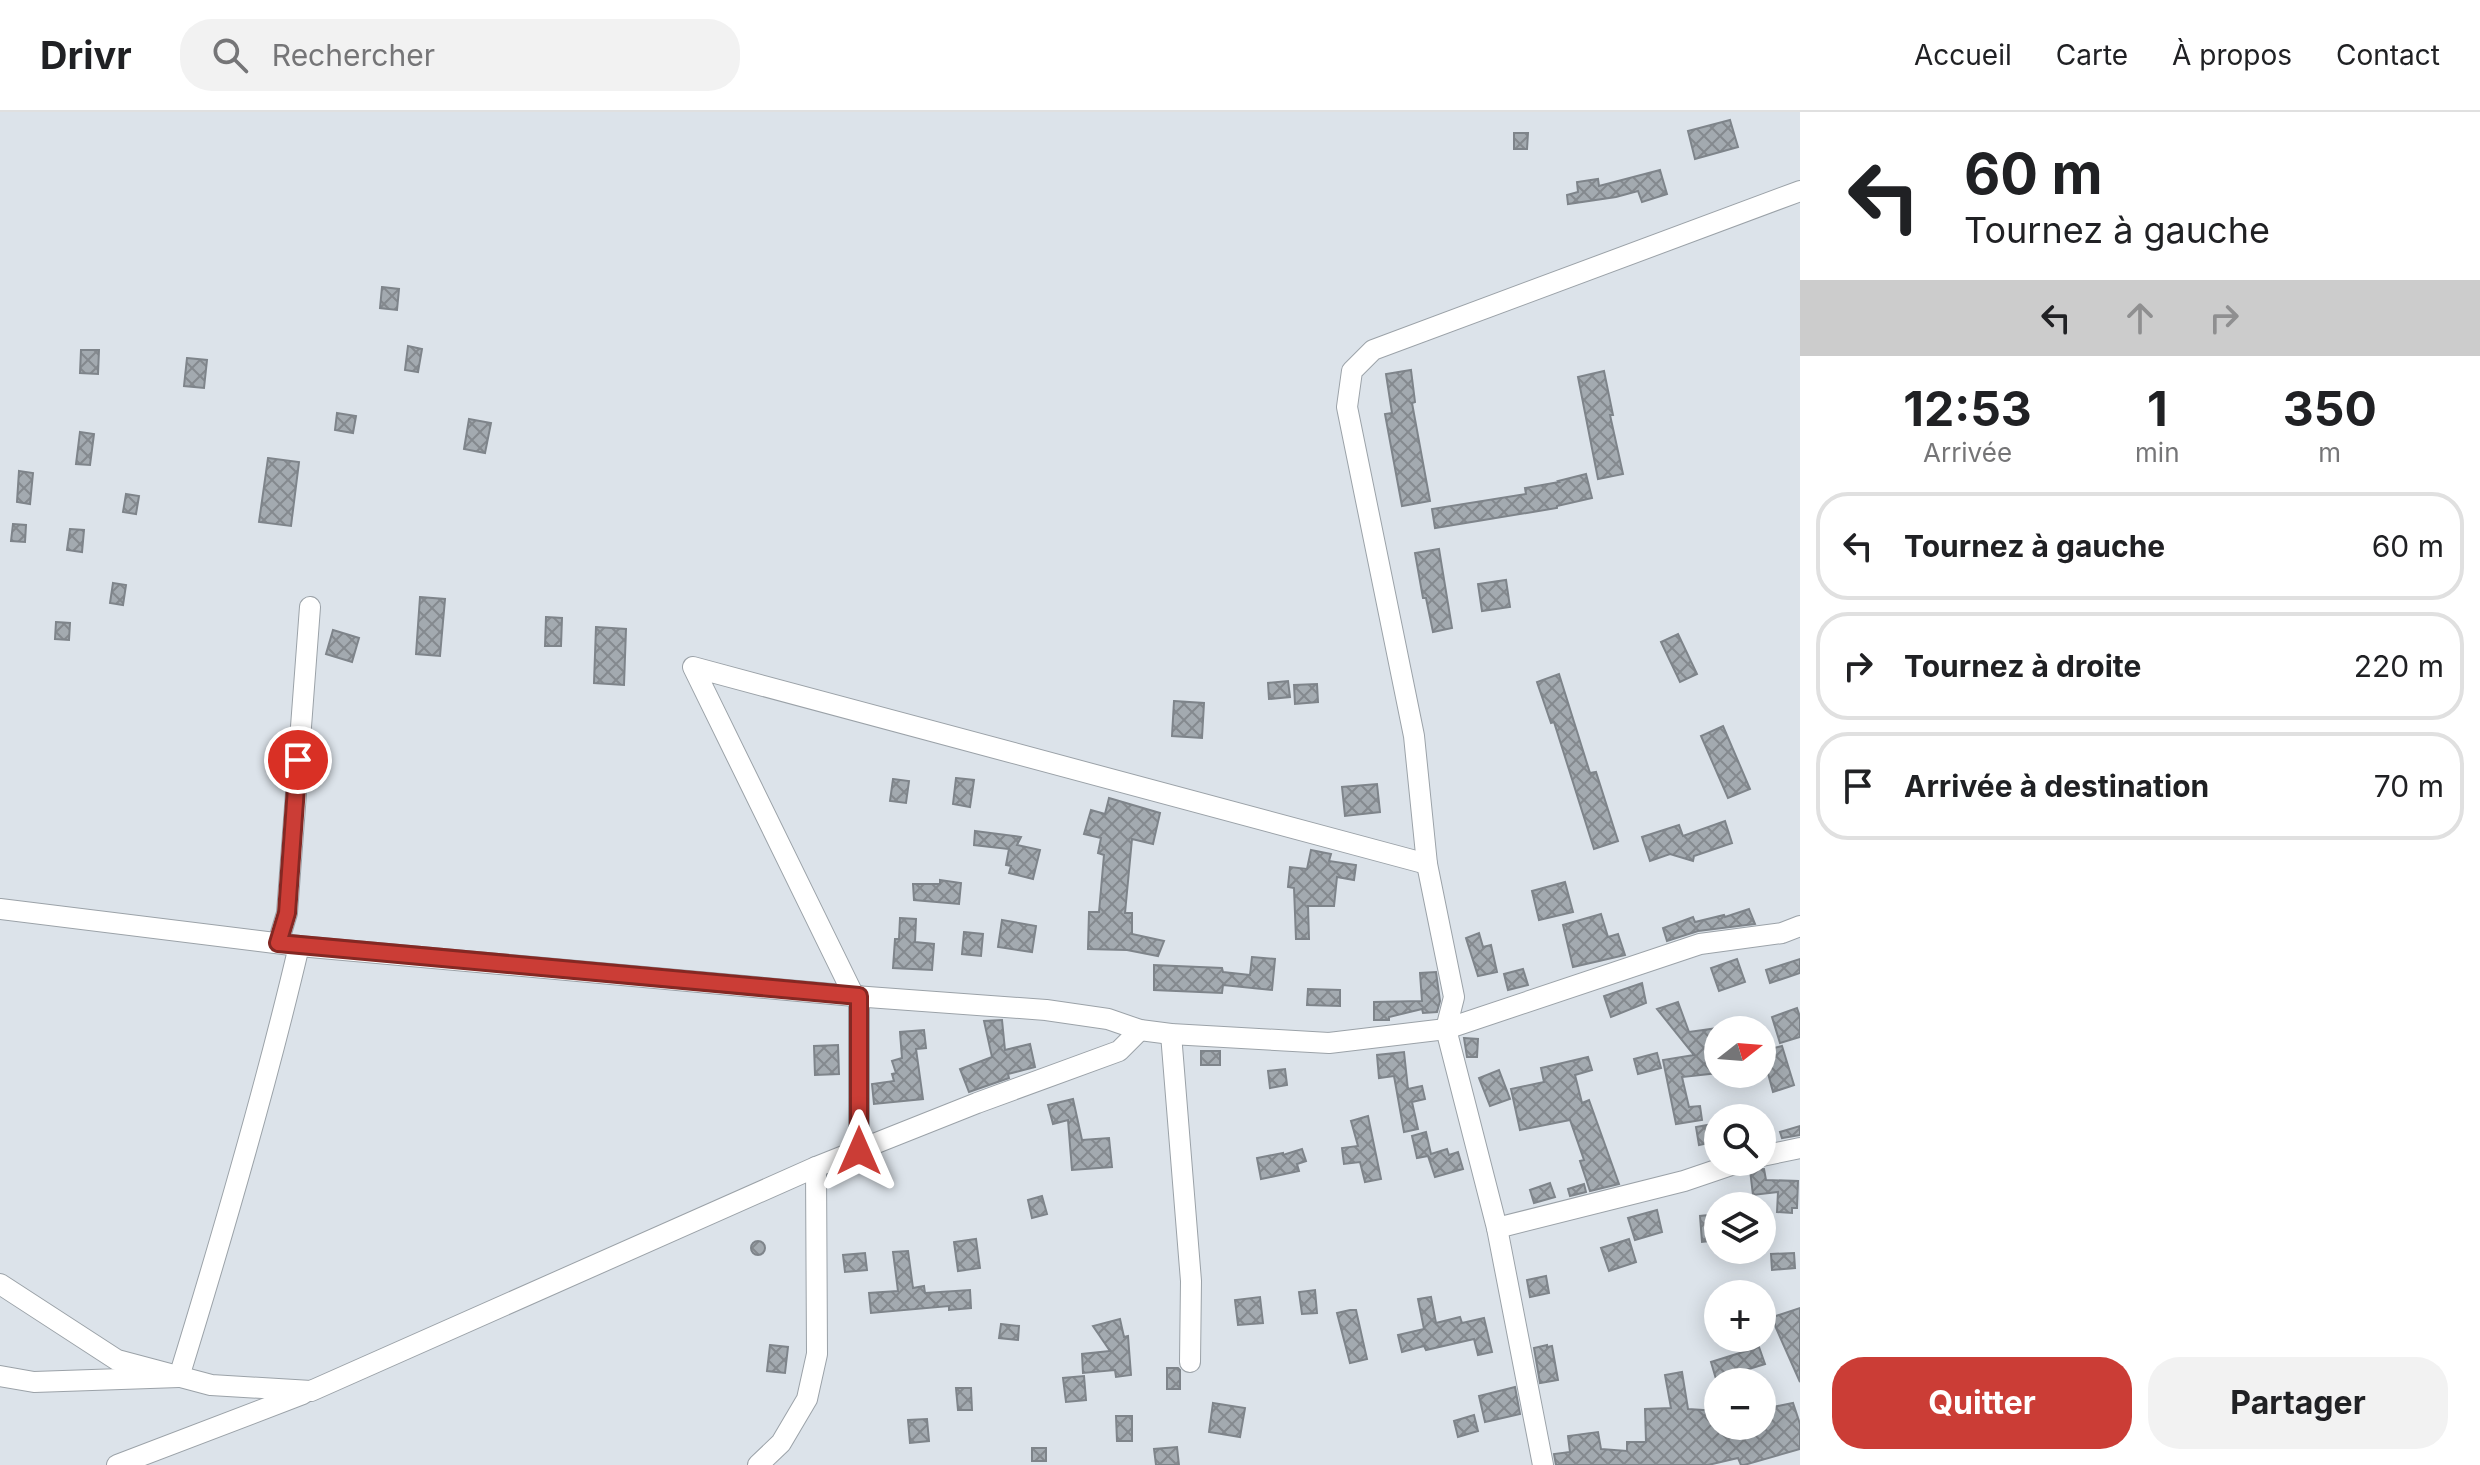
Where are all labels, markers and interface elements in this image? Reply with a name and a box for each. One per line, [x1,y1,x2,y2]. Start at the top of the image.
search box [180,19,740,91]
text: Drivr [40,32,132,78]
icon: search [208,33,252,77]
text: Rechercher [272,37,435,73]
text: Accueil [1914,38,2012,72]
text: Carte [2056,38,2128,72]
text: À propos [2172,38,2292,72]
text: Contact [2336,38,2440,72]
text: 60 m [1964,140,2103,208]
icon: left [1832,144,1936,248]
text: Tournez à gauche [1964,208,2270,252]
icon: left [2034,296,2078,340]
icon: ahead [2118,296,2162,340]
icon: right [2202,296,2246,340]
text: 12:53 [1903,379,2032,438]
text: 1 [2147,379,2168,438]
text: 350 [2283,379,2377,438]
text: Arrivée [1923,437,2012,468]
text: min [2135,437,2180,468]
text: m [2318,437,2341,468]
icon: left [1836,524,1880,568]
text: Tournez à gauche [1904,528,2165,564]
text: 60 m [2372,528,2444,564]
icon: right [1836,644,1880,688]
text: Tournez à droite [1904,648,2141,684]
text: 220 m [2354,648,2444,684]
pin [264,726,332,794]
icon: arrive [276,738,320,782]
icon: arrive [1836,764,1880,808]
text: Arrivée à destination [1904,768,2209,804]
text: 70 m [2374,768,2444,804]
north arrow [1704,1016,1776,1088]
map controls [1704,1016,1776,1440]
button: search [1704,1104,1776,1176]
position arrow [817,1109,901,1193]
button: layers [1704,1192,1776,1264]
button: + [1704,1280,1776,1352]
button: Quitter [1832,1357,2132,1449]
button: Partager [2148,1357,2448,1449]
button: − [1704,1368,1776,1440]

